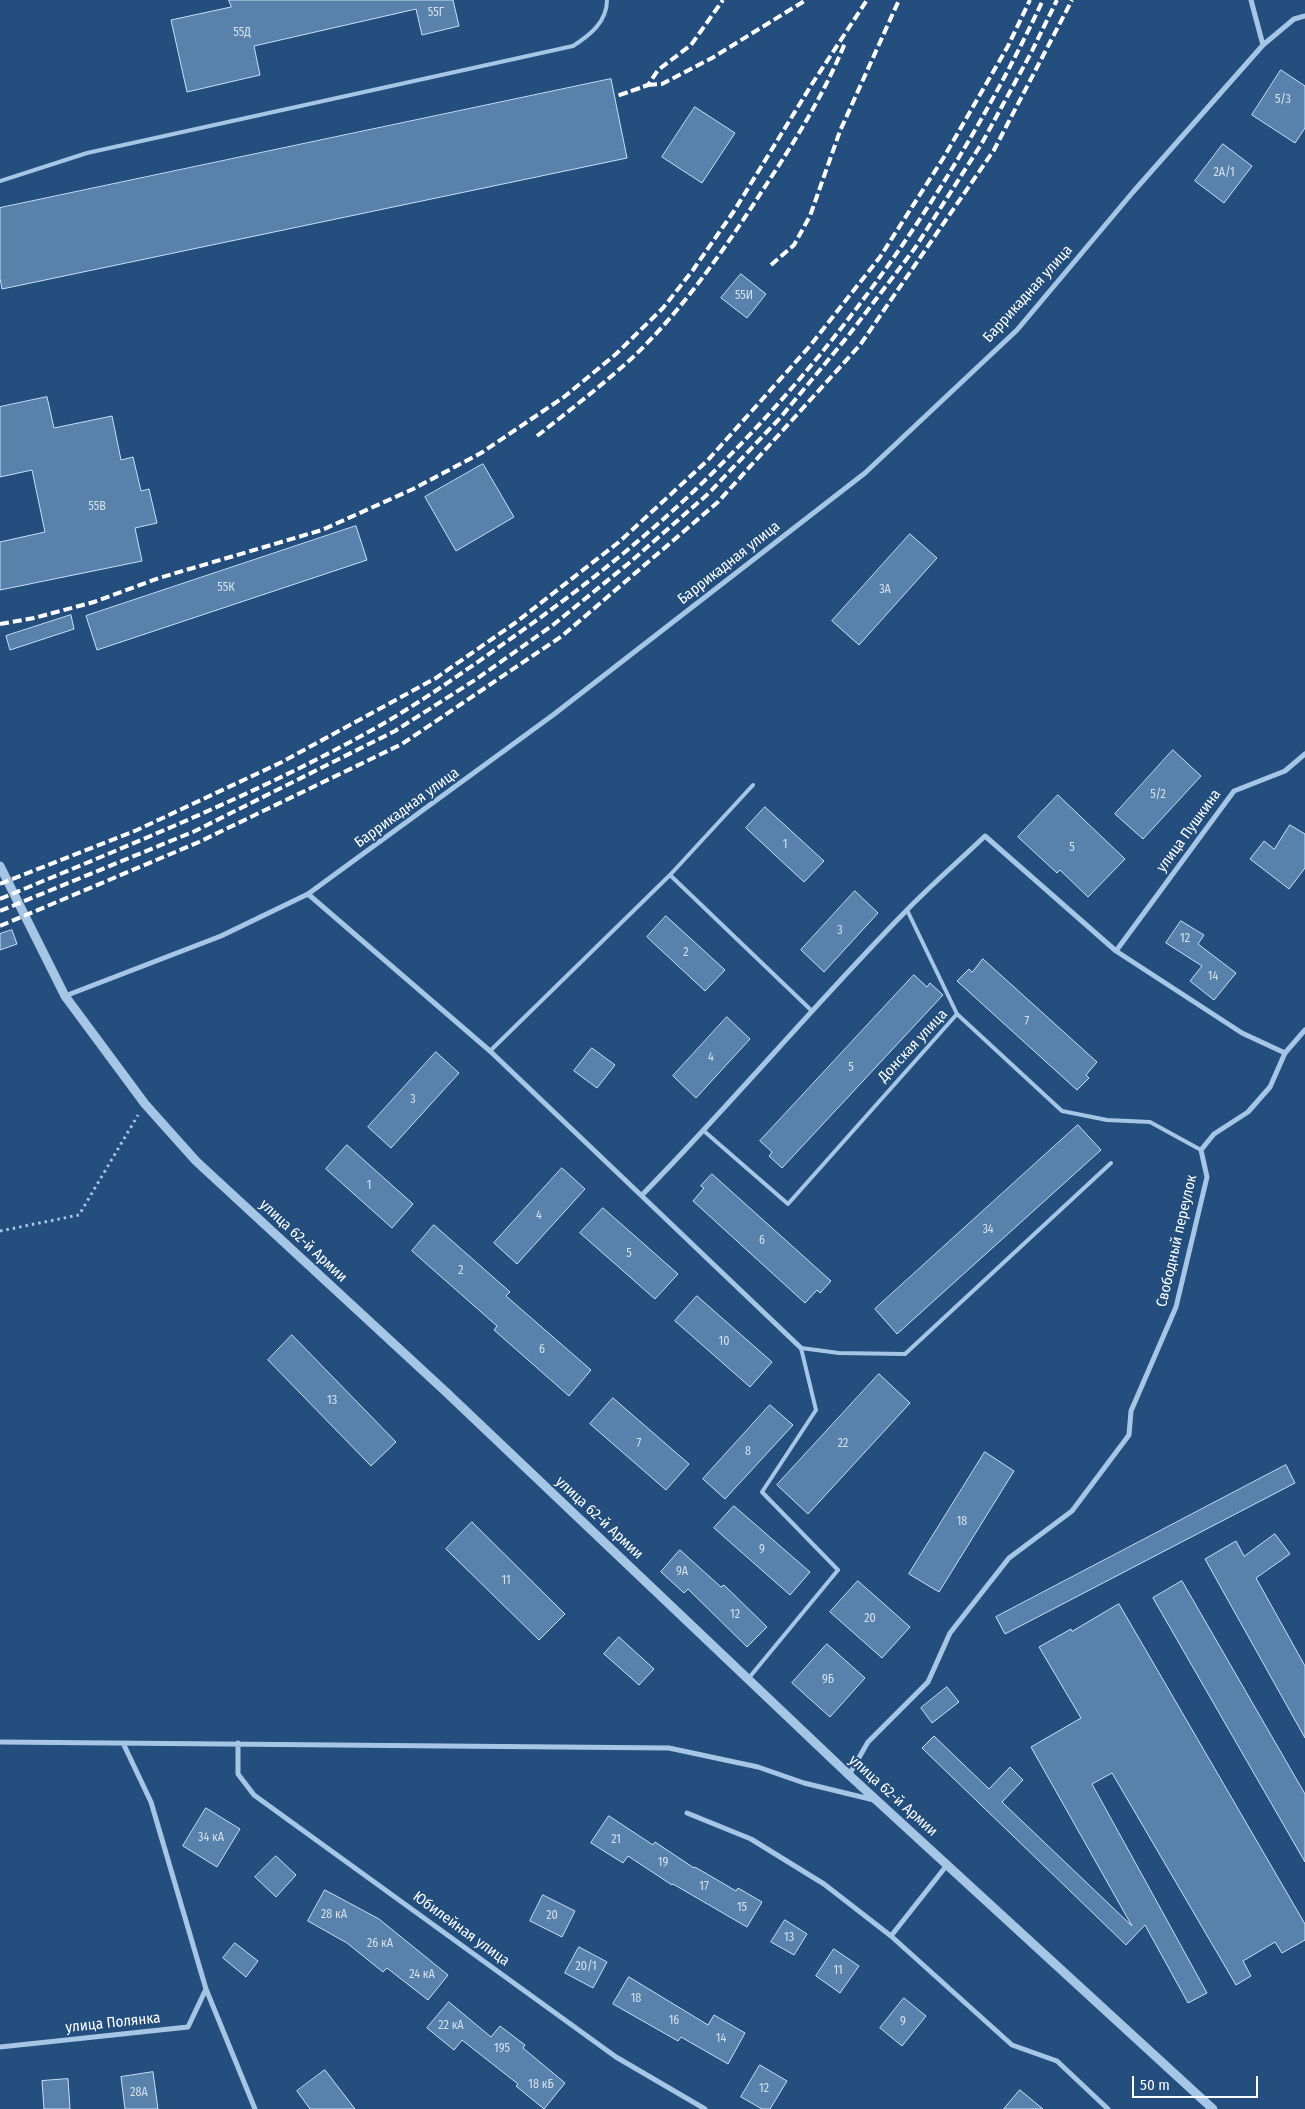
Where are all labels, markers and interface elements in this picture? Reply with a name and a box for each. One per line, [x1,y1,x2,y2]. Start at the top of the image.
house number: 55Г [428,6,444,20]
house number: 55Д [233,26,251,40]
house number: 5/3 [1275,93,1291,107]
house number: 2А/1 [1213,166,1235,180]
street label: Баррикадная улица [980,242,1076,346]
house number: 55И [735,289,753,303]
house number: 55В [88,500,106,514]
street label: Баррикадная улица [674,517,784,609]
house number: 55К [217,581,235,595]
house number: 3А [879,583,891,597]
street label: Баррикадная улица [351,764,463,852]
street label: улица Пушкина [1153,786,1225,876]
house number: 5/2 [1150,788,1166,802]
house number: 1 [783,838,787,852]
house number: 5 [1069,841,1075,855]
house number: 3 [837,924,843,938]
house number: 12 [1180,932,1190,946]
house number: 2 [683,946,689,960]
house number: 14 [1208,970,1218,984]
street label: Донская улица [875,1006,951,1086]
house number: 7 [1025,1015,1029,1029]
house number: 4 [708,1051,714,1065]
house number: 5 [848,1061,854,1075]
house number: 3 [410,1093,416,1107]
street label: Свободный переулок [1153,1173,1201,1309]
house number: 1 [367,1179,371,1193]
street label: улица 62-й Армии [255,1196,351,1286]
house number: 4 [536,1209,542,1223]
house number: 34 [982,1223,994,1237]
house number: 6 [759,1234,765,1248]
house number: 5 [626,1247,632,1261]
house number: 2 [458,1264,464,1278]
house number: 10 [719,1335,729,1349]
house number: 6 [539,1343,545,1357]
house number: 13 [327,1394,337,1408]
house number: 7 [637,1437,641,1451]
house number: 22 [838,1437,848,1451]
house number: 8 [745,1445,751,1459]
street label: улица 62-й Армии [551,1473,647,1563]
house number: 18 [957,1515,967,1529]
house number: 9 [759,1543,765,1557]
house number: 9А [676,1565,688,1579]
house number: 11 [501,1574,511,1588]
house number: 12 [730,1608,740,1622]
house number: 20 [864,1612,876,1626]
house number: 9Б [822,1673,834,1687]
street label: улица 62-й Армии [845,1751,941,1841]
house number: 34 кА [198,1831,224,1845]
house number: 21 [611,1833,621,1847]
house number: 19 [658,1856,668,1870]
house number: 17 [699,1880,709,1894]
street label: Юбилейная улица [409,1888,513,1970]
house number: 15 [737,1901,747,1915]
house number: 28 кА [321,1908,347,1922]
house number: 20 [546,1909,558,1923]
house number: 13 [784,1931,794,1945]
house number: 26 кА [367,1937,393,1951]
house number: 20/1 [575,1960,597,1974]
house number: 11 [833,1964,843,1978]
house number: 24 кА [409,1968,435,1982]
house number: 18 [631,1992,641,2006]
street label: улица Полянка [65,2009,161,2037]
house number: 16 [669,2014,679,2028]
house number: 9 [900,2015,906,2029]
house number: 22 кА [438,2019,464,2033]
house number: 14 [716,2032,726,2046]
house number: 195 [494,2042,510,2056]
scale bar [1135,2066,1261,2098]
text: 50 m [1140,2076,1170,2094]
house number: 18 кБ [528,2078,554,2092]
house number: 12 [759,2082,769,2096]
house number: 28А [130,2086,148,2100]

